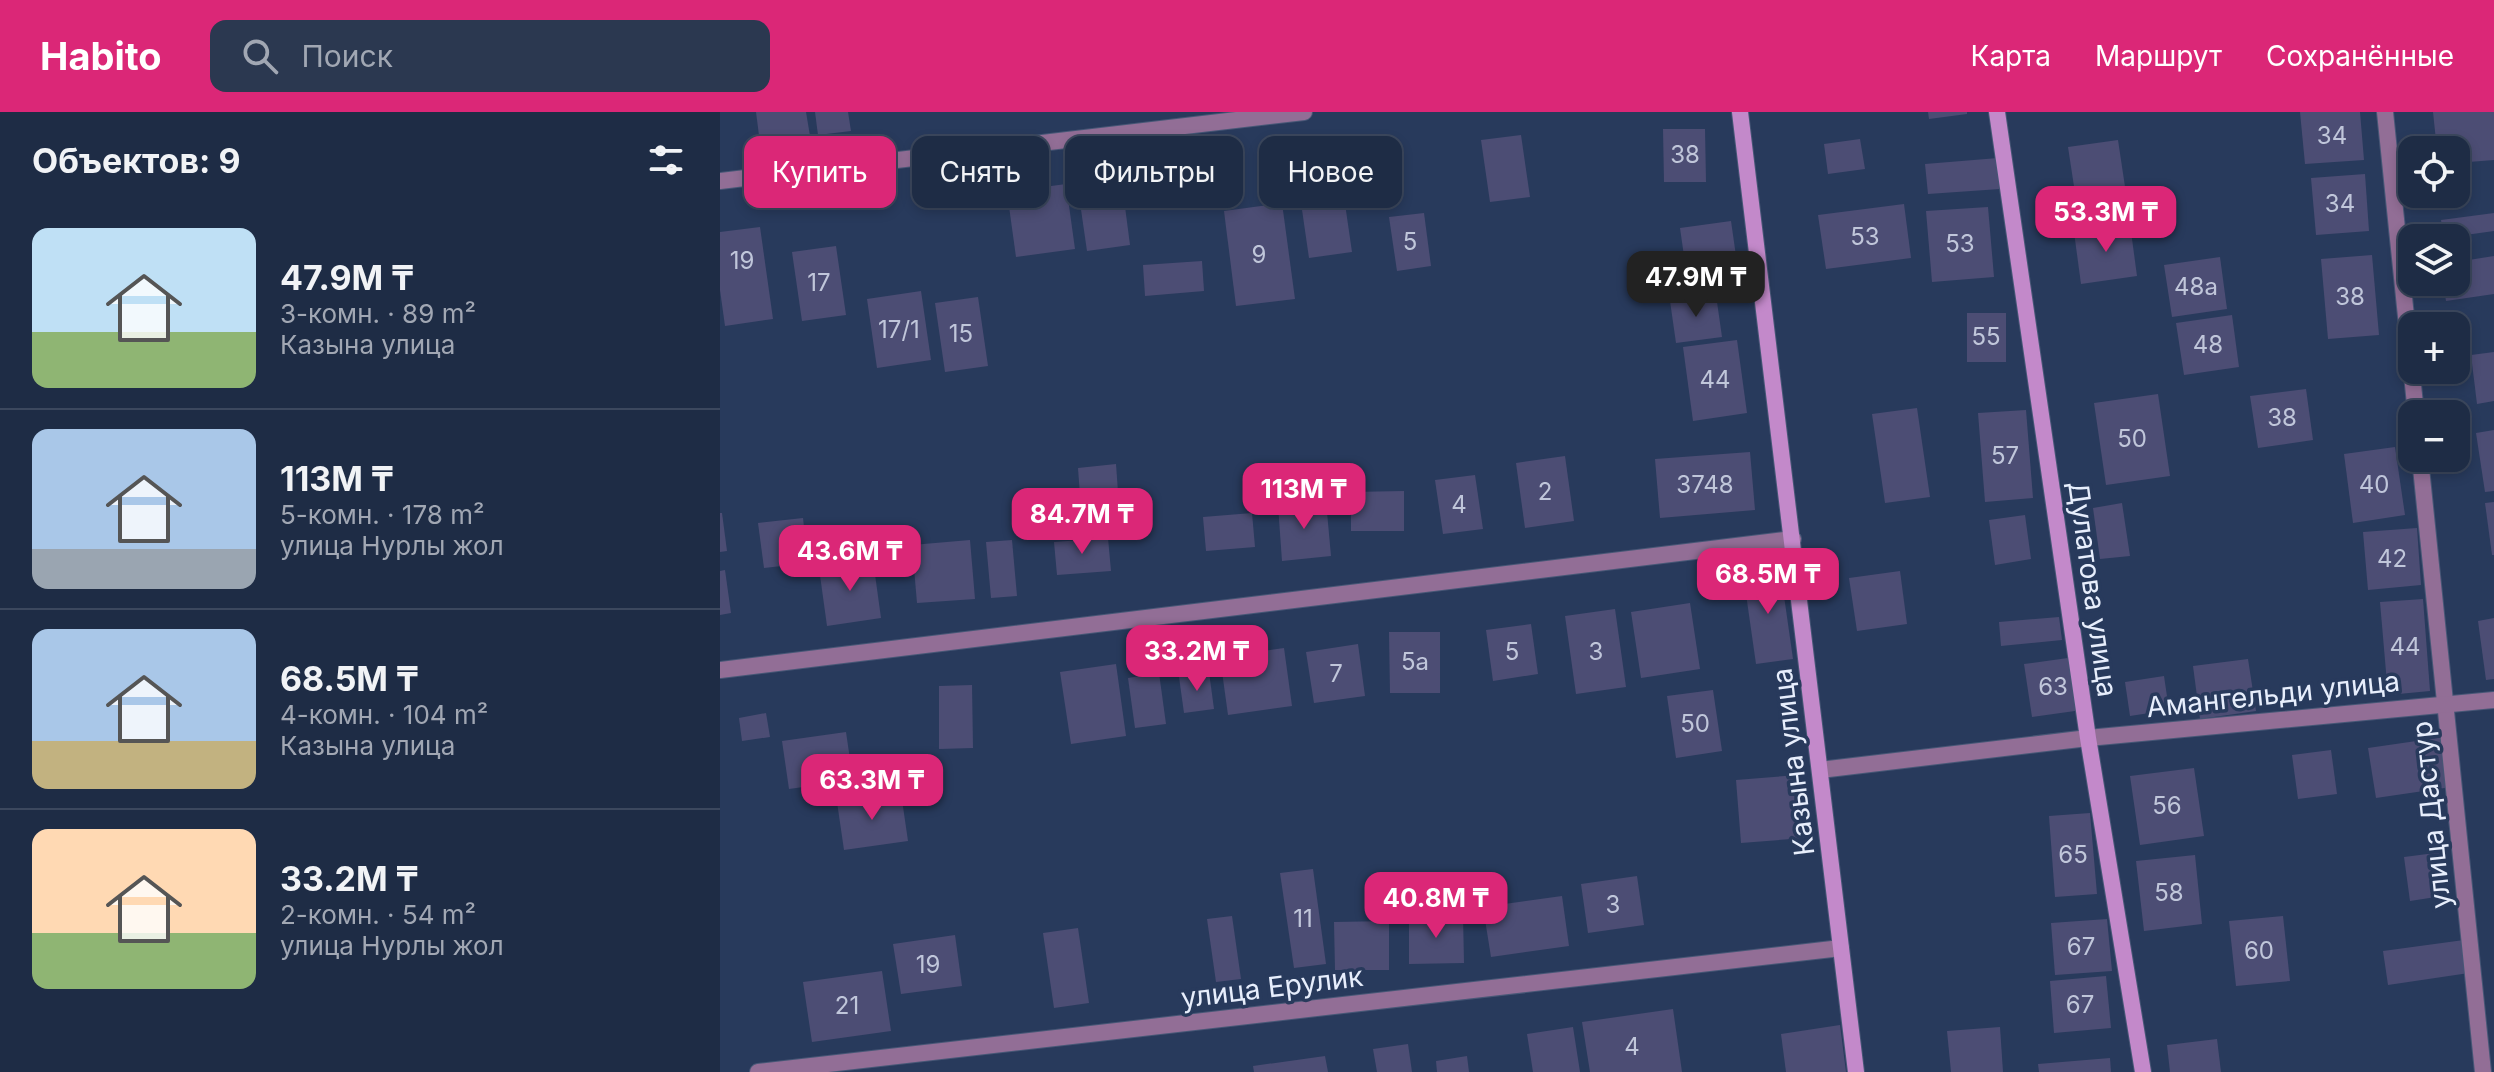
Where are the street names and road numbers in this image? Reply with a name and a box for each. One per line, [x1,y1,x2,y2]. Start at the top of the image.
street label: Дулатова улица [2061,479,2125,699]
street label: Амангельди улица [2145,664,2401,724]
street label: Казына улица [1765,666,1821,858]
street label: улица Дастур [2404,720,2458,910]
street label: улица Ерулик [1179,959,1365,1015]

